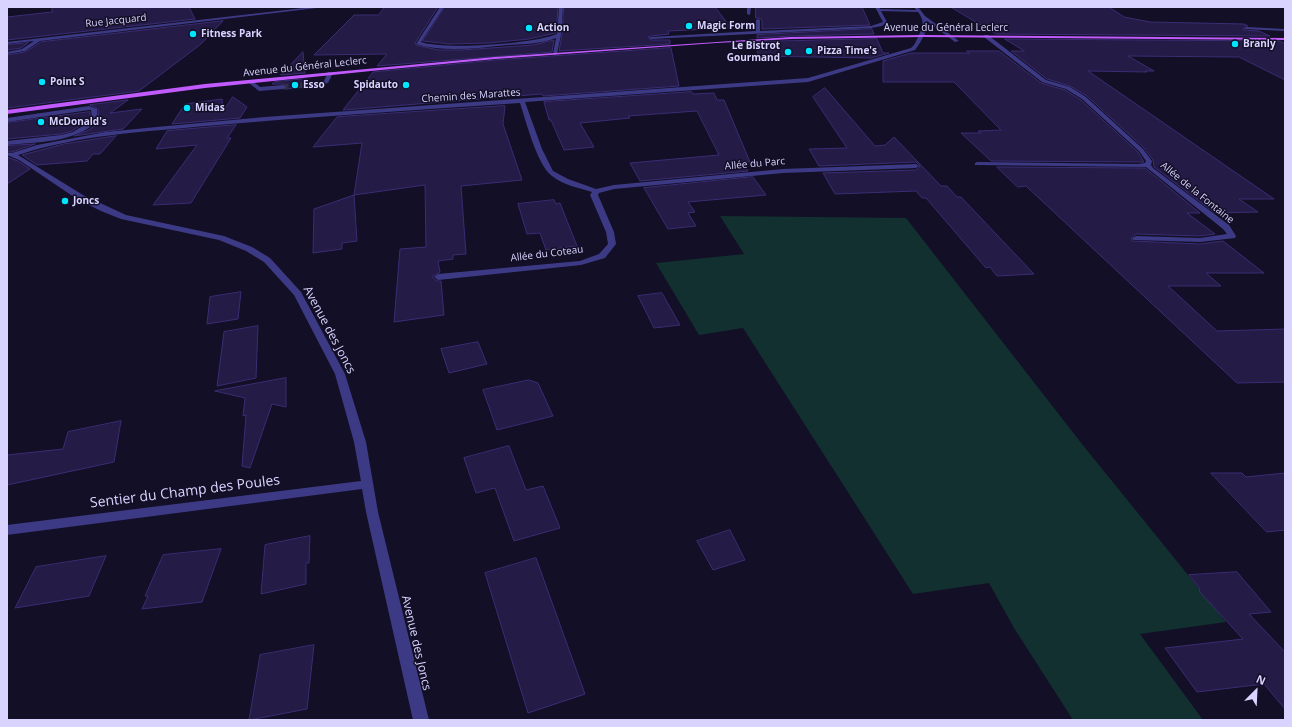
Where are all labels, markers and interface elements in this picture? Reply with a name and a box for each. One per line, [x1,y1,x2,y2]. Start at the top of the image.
street label: Rue Jacquard [85,12,147,30]
place label: Magic Form [697,20,755,32]
marker: Magic Form [684,21,694,31]
place label: Action [537,22,569,34]
street label: Avenue du Général Leclerc [884,22,1008,34]
marker: Action [524,23,534,33]
place label: Fitness Park [201,28,262,40]
marker: Fitness Park [188,29,198,39]
place label: Branly [1243,38,1276,50]
marker: Branly [1230,39,1240,49]
place label: Le Bistrot Gourmand [727,40,780,64]
place label: Pizza Time's [817,45,877,57]
marker: Pizza Time's [804,46,814,56]
marker: Le Bistrot Gourmand [783,47,793,57]
street label: Avenue du Général Leclerc [243,55,367,79]
place label: Point S [50,76,85,88]
marker: Point S [37,77,47,87]
place label: Esso [303,79,325,91]
place label: Spidauto [354,79,398,91]
marker: Esso [290,80,300,90]
marker: Spidauto [401,80,411,90]
street label: Chemin des Marattes [421,87,521,105]
place label: Midas [195,102,225,114]
marker: Midas [182,103,192,113]
place label: McDonald's [49,116,107,128]
marker: McDonald's [36,117,46,127]
street label: Allée du Parc [724,155,786,173]
street label: Allée de la Fontaine [1158,160,1236,226]
place label: Joncs [73,195,99,207]
marker: Joncs [60,196,70,206]
street label: Allée du Coteau [510,244,584,264]
street label: Avenue des Joncs [300,284,358,376]
street label: Sentier du Champ des Poules [89,472,281,512]
street label: Avenue des Joncs [398,594,434,692]
north arrow [1236,671,1276,711]
text: N [1254,671,1268,688]

